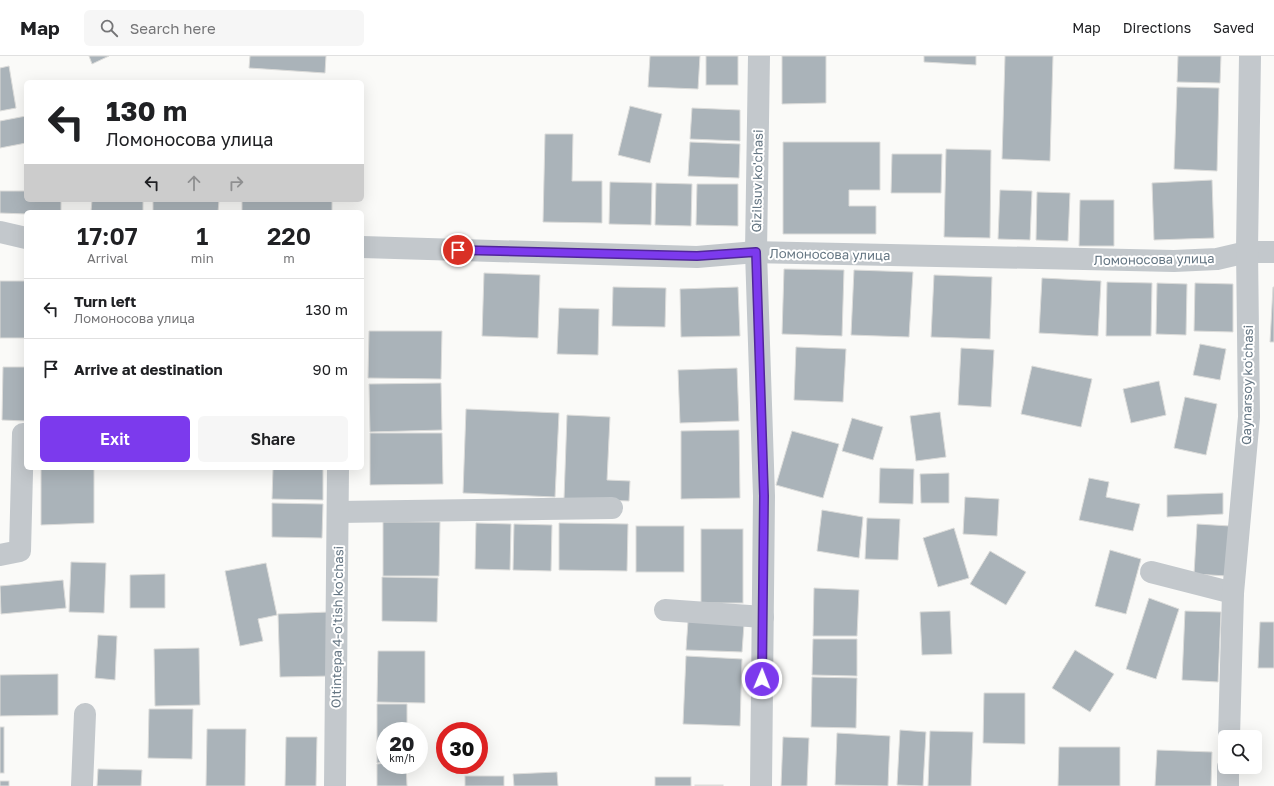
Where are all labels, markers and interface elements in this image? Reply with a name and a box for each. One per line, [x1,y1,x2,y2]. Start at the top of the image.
search box [84,10,364,46]
text: Map [20,16,60,39]
icon: search [98,17,120,39]
text: Search here [130,19,216,37]
text: Map [1072,19,1101,36]
text: Directions [1123,19,1191,36]
text: Saved [1213,19,1254,36]
text: 130 m [106,94,187,127]
icon: left [40,96,92,148]
text: Ломоносова улица [106,128,273,150]
street label: Qizilsuv ko'chasi [748,129,766,233]
icon: left [141,172,163,194]
icon: ahead [183,172,205,194]
icon: right [225,172,247,194]
text: 17:07 [77,221,138,250]
text: 1 [196,221,208,250]
text: 220 [267,221,311,250]
pin [441,233,475,267]
icon: arrive [447,239,469,261]
street label: Ломоносова улица [769,245,891,263]
text: Arrival [87,250,128,266]
text: min [191,250,214,266]
text: m [283,250,295,266]
street label: Ломоносова улица [1093,250,1215,268]
text: Turn left [74,292,136,310]
icon: left [40,298,62,320]
text: 130 m [306,300,348,318]
text: Ломоносова улица [74,310,195,326]
street label: Qaynarsoy koʻchasi [1238,325,1256,445]
icon: arrive [40,358,62,380]
text: Arrive at destination [74,360,223,378]
text: 90 m [313,360,348,378]
button: Exit [40,416,190,462]
button: Share [198,416,348,462]
street label: Oltintepa 4-o'tish ko'chasi [328,546,346,708]
position arrow [741,658,783,700]
speed limit sign: 30 [436,722,488,774]
map controls [1218,730,1262,774]
button: search [1218,730,1262,774]
text: 20 [389,731,415,755]
text: km/h [389,752,415,764]

